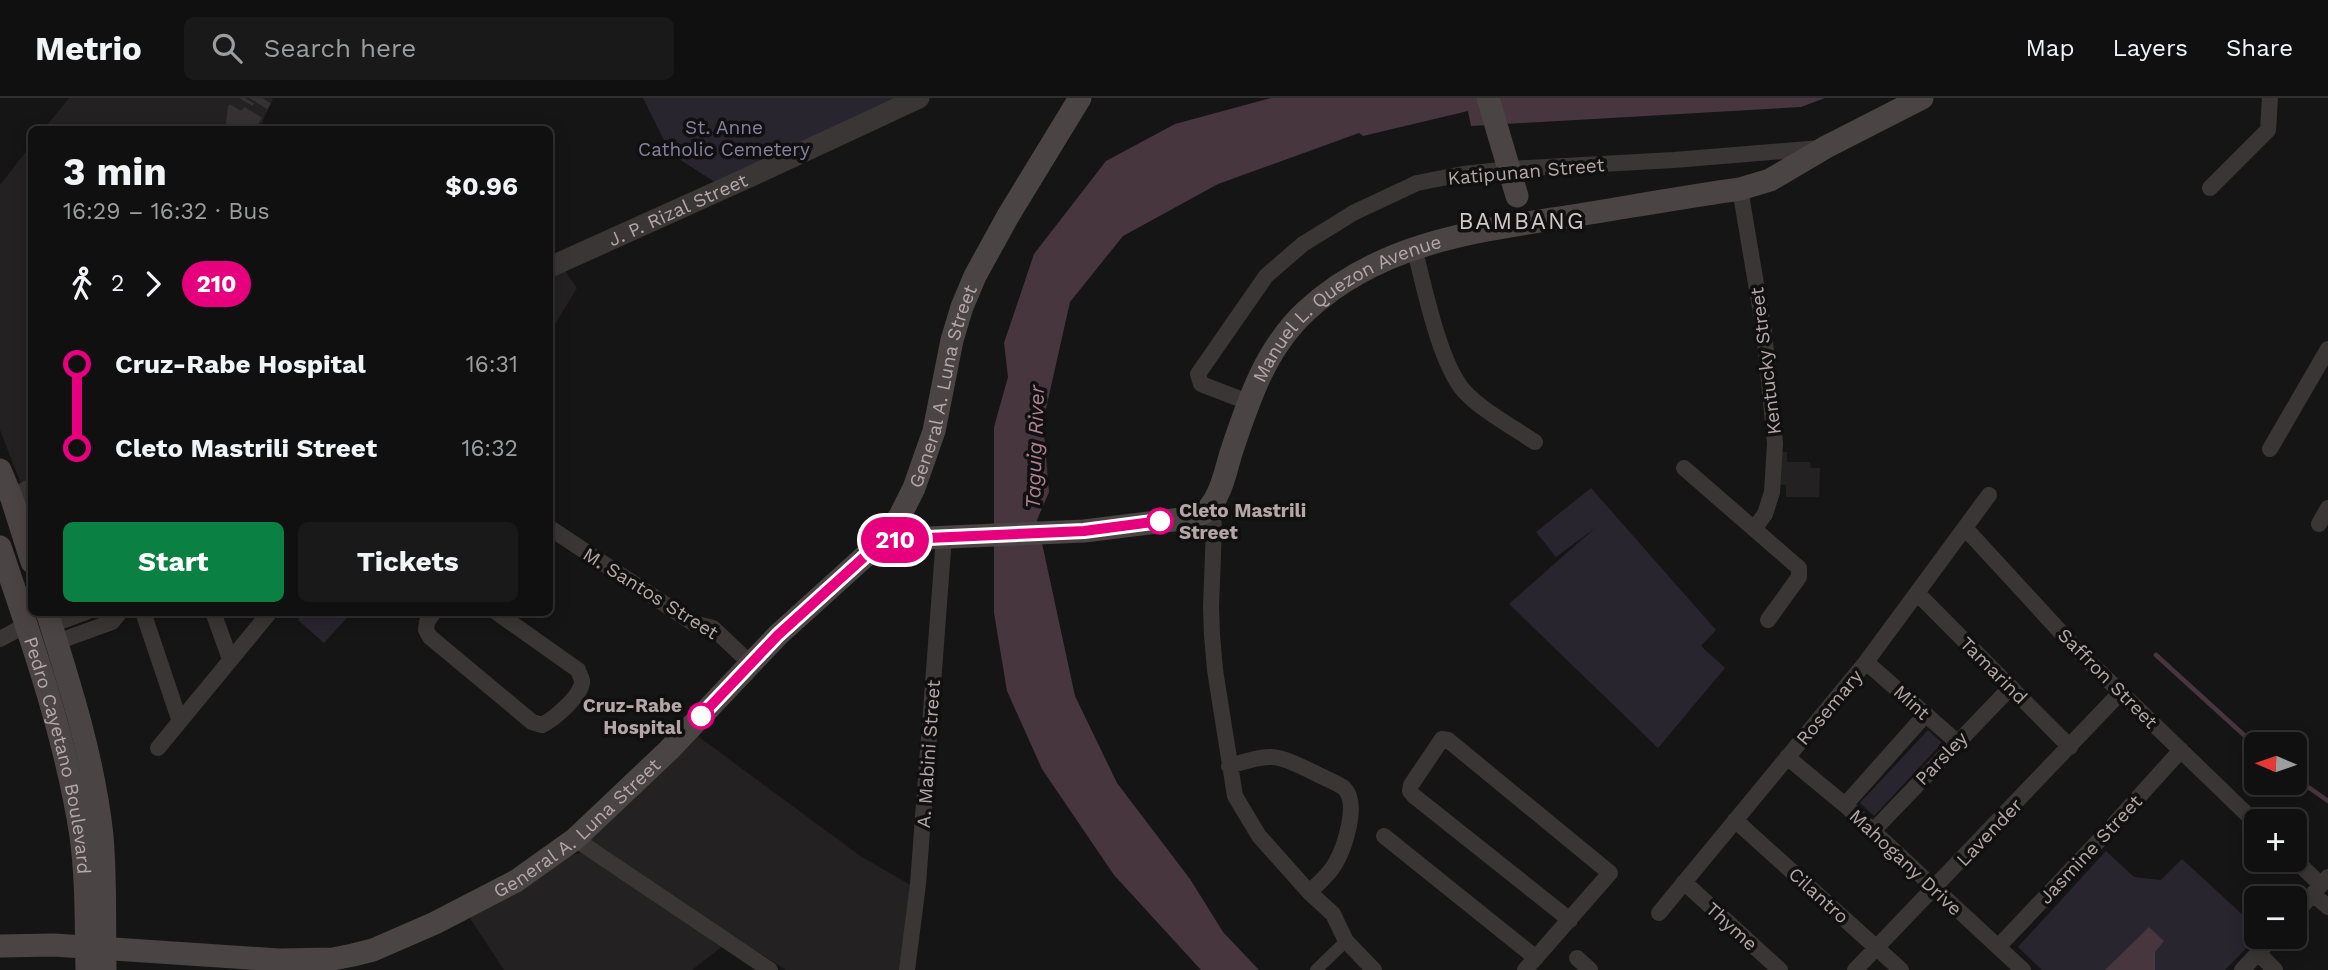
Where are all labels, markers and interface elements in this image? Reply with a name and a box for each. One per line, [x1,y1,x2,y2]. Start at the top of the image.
search box [184,17,674,80]
text: Metrio [35,29,142,68]
icon: search [208,29,246,67]
text: Search here [264,33,416,63]
text: Map [2026,34,2074,62]
text: Layers [2112,34,2188,62]
text: Share [2226,34,2293,62]
park label: St. Anne Catholic Cemetery [638,116,810,161]
text: 3 min [63,150,167,194]
street label: Katipunan Street [1447,153,1605,190]
street label: J. P. Rizal Street [605,168,751,251]
text: $0.96 [445,171,518,201]
text: 16:29 – 16:32 · Bus [63,198,270,225]
district label: BAMBANG [1458,208,1586,235]
street label: Manuel L. Quezon Avenue [1248,230,1444,386]
icon: walk [63,265,101,303]
icon: forward [134,265,172,303]
text: 2 [111,270,124,297]
text: 210 [196,270,237,298]
street label: General A. Luna Street [904,281,982,491]
street label: Kentucky Street [1745,286,1786,436]
text: Cruz-Rabe Hospital [115,349,366,379]
text: 16:31 [466,351,518,378]
water label: Taguig River [1020,384,1049,509]
text: Cleto Mastrili Street [115,433,377,463]
text: 16:32 [461,435,518,462]
place label: Cleto Mastrili Street [1179,499,1306,544]
marker: Cleto Mastrili Street [1147,508,1173,534]
line badge: 210 [855,517,935,563]
button: Start [63,522,284,602]
button: Tickets [298,522,518,602]
text: 210 [875,526,915,554]
street label: M. Santos Street [579,543,723,644]
street label: Saffron Street [2053,624,2162,733]
street label: Tamarind [1955,632,2032,709]
street label: Pedro Cayetano Boulevard [19,634,96,875]
street label: Rosemary [1791,665,1868,750]
street label: A. Mabini Street [912,679,945,829]
street label: Mint [1889,680,1935,725]
place label: Cruz-Rabe Hospital [583,694,683,739]
marker: Cruz-Rabe Hospital [688,703,714,729]
street label: Parsley [1910,727,1973,790]
north arrow [2244,732,2306,794]
map controls [2244,732,2307,949]
street label: General A. Luna Street [489,753,665,903]
street label: Jasmine Street [2034,790,2147,909]
street label: Lavender [1952,794,2027,871]
street label: Mahogany Drive [1845,804,1967,920]
button: + [2244,809,2307,872]
street label: Cilantro [1784,862,1854,928]
button: − [2244,886,2307,949]
street label: Thyme [1701,897,1762,955]

